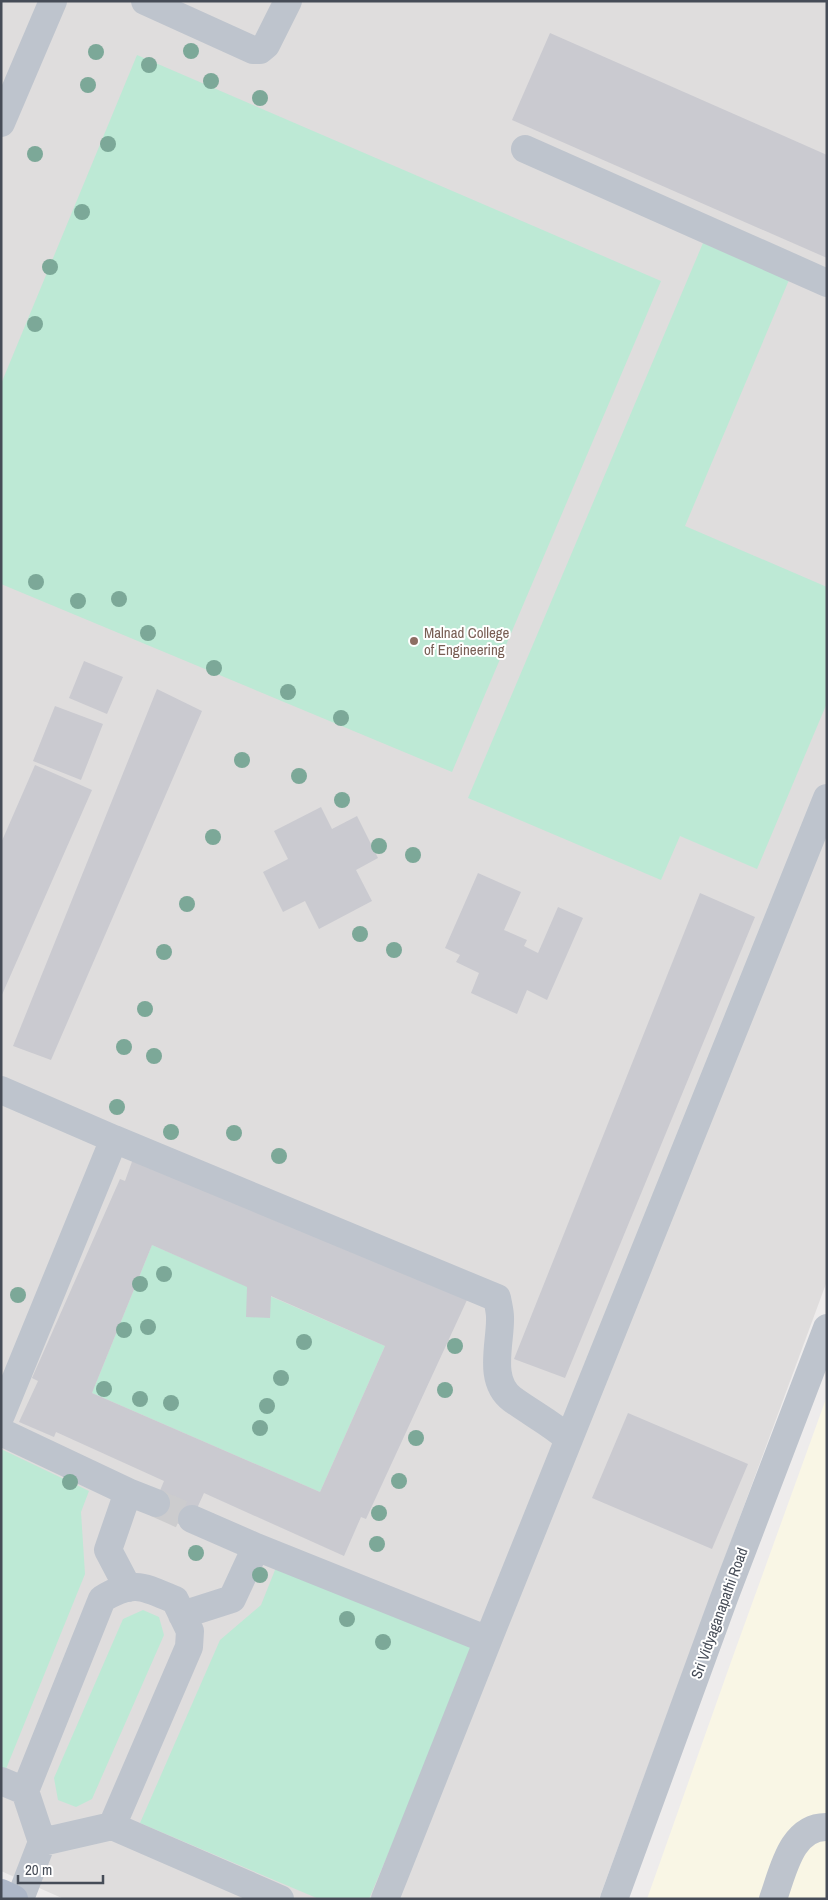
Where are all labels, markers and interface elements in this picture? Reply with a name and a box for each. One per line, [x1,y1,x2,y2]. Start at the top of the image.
place label: Malnad College of Engineering [424,622,510,660]
marker: Malnad College of Engineering [408,635,420,647]
street label: Sri Vidyaganapathi Road [686,1545,752,1681]
scale bar [18,1852,102,1884]
text: 20 m [25,1859,52,1880]

